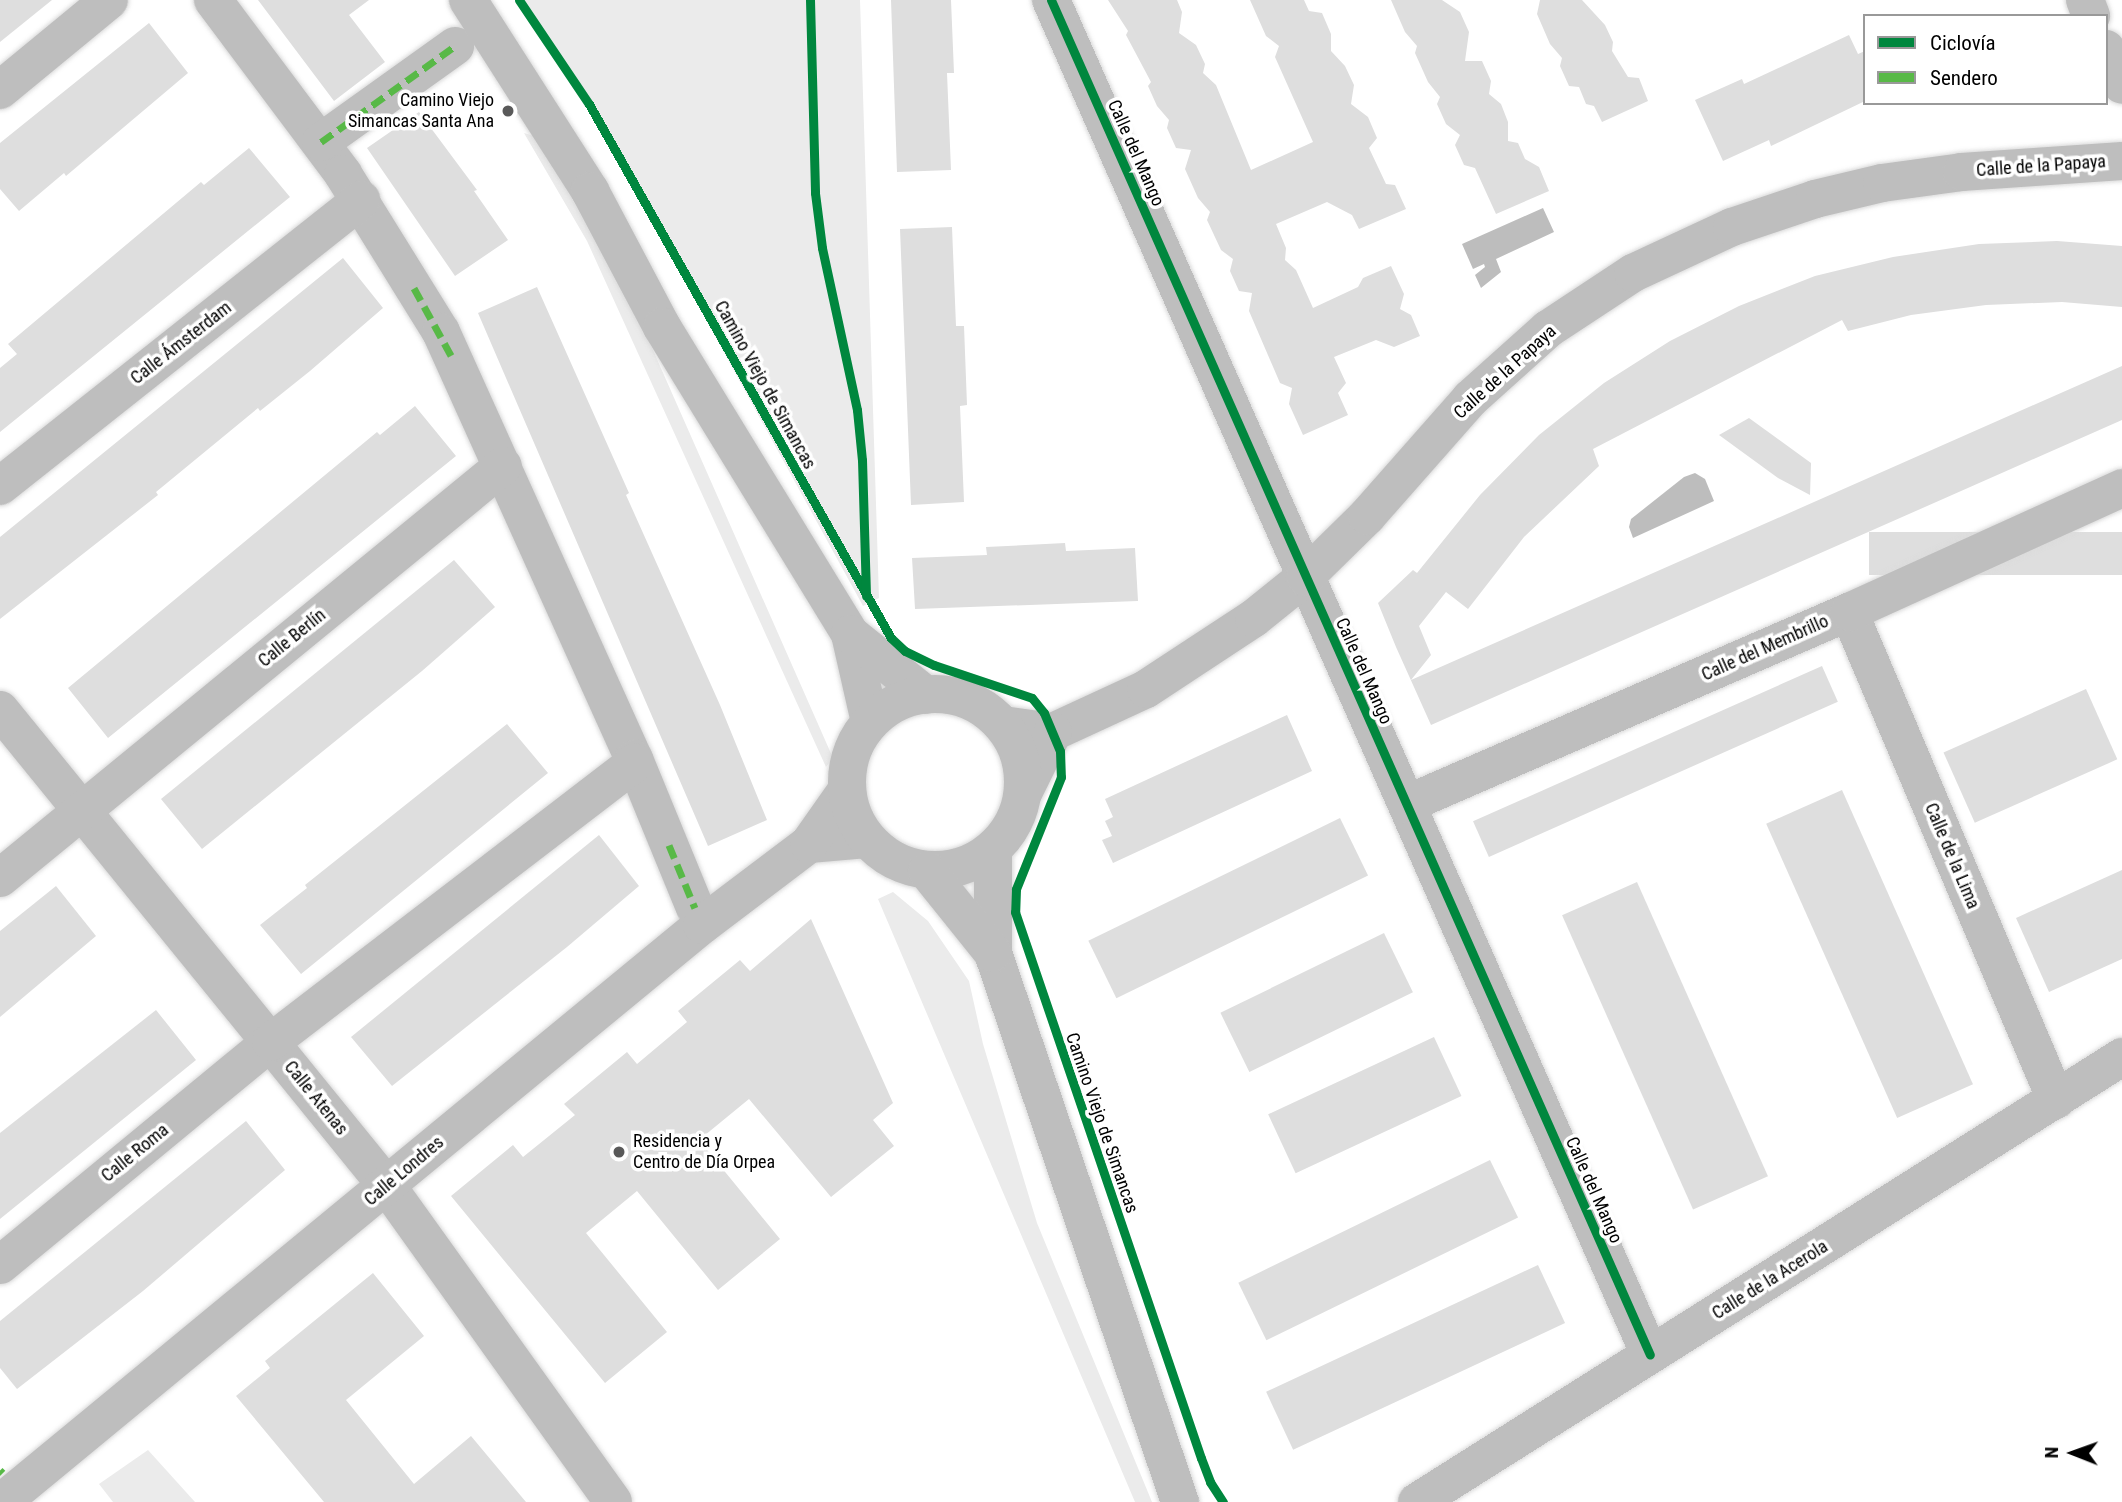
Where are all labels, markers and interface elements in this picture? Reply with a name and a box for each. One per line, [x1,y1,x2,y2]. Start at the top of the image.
legend [1863,14,2108,105]
text: Ciclovía [1930,31,1996,55]
text: Sendero [1930,66,1998,90]
place label: Camino Viejo Simancas Santa Ana [348,90,494,132]
street label: Calle del Mango [1103,96,1169,210]
marker: Camino Viejo Simancas Santa Ana [500,103,516,119]
street label: Calle de la Papaya [1975,151,2107,181]
street label: Calle Ámsterdam [126,297,236,389]
street label: Camino Viejo de Simancas [710,297,820,473]
street label: Calle de la Papaya [1450,321,1560,423]
street label: Calle Berlín [254,604,330,672]
street label: Calle del Membrillo [1698,610,1832,686]
street label: Calle del Mango [1331,614,1397,728]
street label: Calle de la Lima [1920,800,1984,912]
street label: Camino Viejo de Simancas [1061,1030,1143,1216]
street label: Calle Atenas [280,1057,352,1139]
street label: Calle Roma [97,1119,173,1187]
place label: Residencia y Centro de Día Orpea [633,1131,775,1174]
street label: Calle Londres [360,1132,448,1210]
street label: Calle del Mango [1561,1133,1627,1247]
marker: Residencia y Centro de Día Orpea [611,1144,627,1160]
street label: Calle de la Acerola [1708,1236,1832,1324]
north arrow [2038,1418,2108,1488]
text: N [2040,1447,2063,1459]

